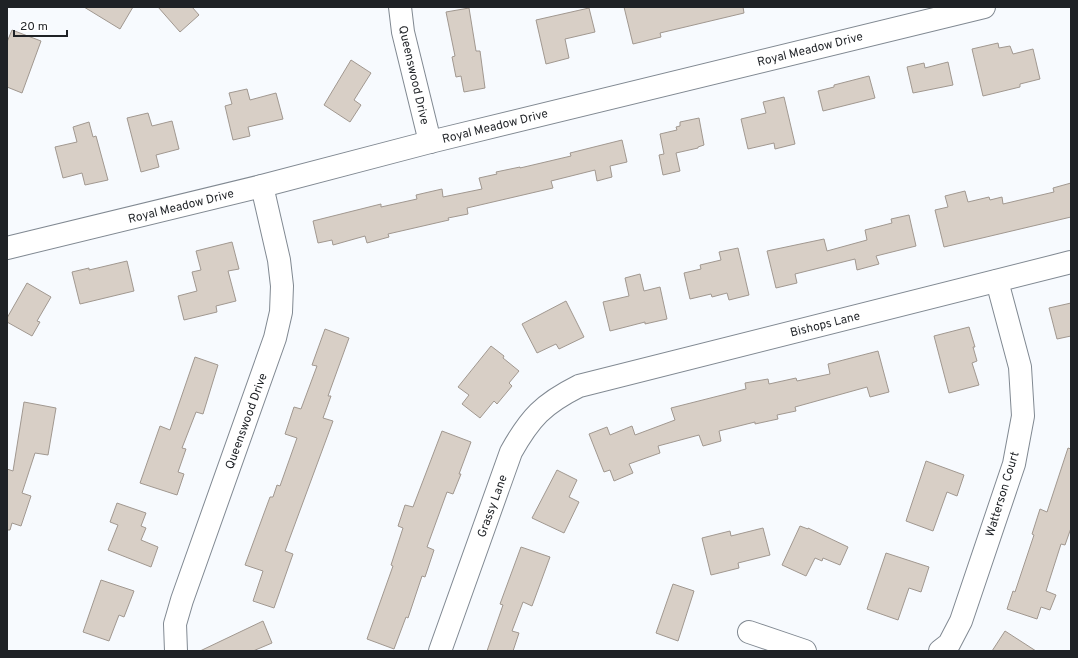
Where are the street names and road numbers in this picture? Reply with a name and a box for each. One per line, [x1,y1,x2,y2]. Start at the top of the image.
street label: Queenswood Drive [394,24,432,126]
street label: Royal Meadow Drive [756,29,865,71]
street label: Royal Meadow Drive [441,106,550,148]
street label: Royal Meadow Drive [127,186,236,228]
street label: Bishops Lane [788,309,862,341]
street label: Queenswood Drive [222,371,272,472]
street label: Watterson Court [982,450,1024,539]
street label: Grassy Lane [474,473,512,540]

